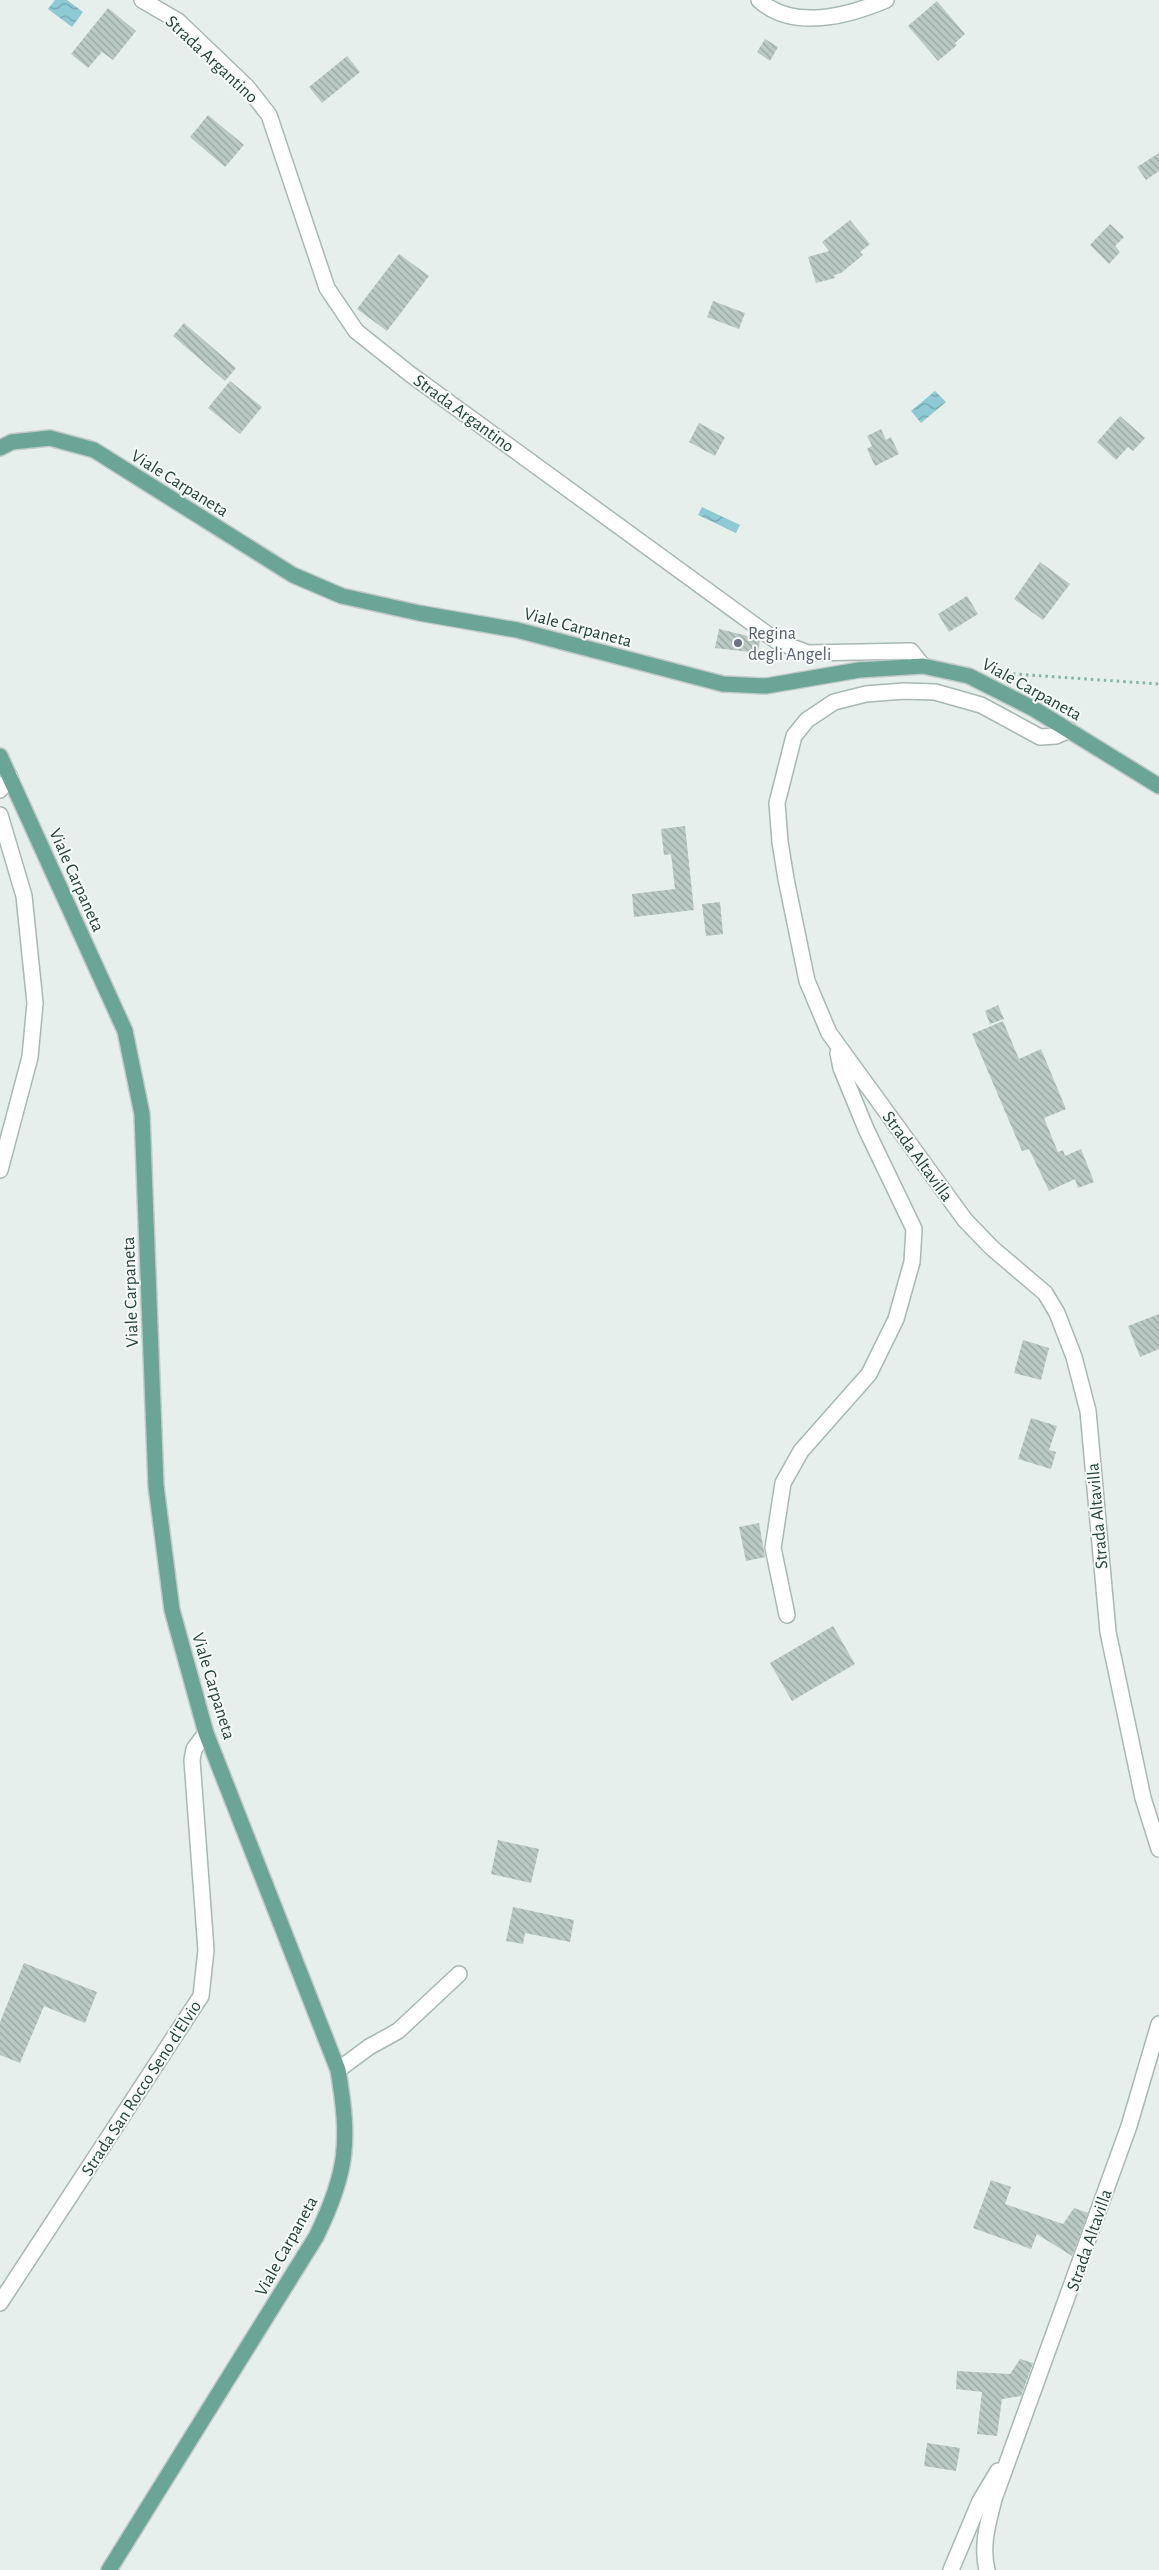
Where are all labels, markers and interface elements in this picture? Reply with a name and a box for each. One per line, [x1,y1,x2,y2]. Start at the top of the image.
street label: Strada Argantino [162,13,261,107]
street label: Strada Argantino [410,372,517,456]
street label: Viale Carpaneta [128,447,231,521]
street label: Viale Carpaneta [522,605,634,651]
place label: Regina degli Angeli [748,625,831,664]
marker: Regina degli Angeli [732,637,744,649]
street label: Viale Carpaneta [979,655,1084,725]
street label: Viale Carpaneta [45,826,107,935]
street label: Strada Altavilla [879,1108,956,1205]
street label: Viale Carpaneta [120,1236,142,1348]
street label: Strada Altavilla [1084,1462,1112,1570]
street label: Viale Carpaneta [188,1631,238,1742]
street label: Strada San Rocco Seno d'Elvio [78,1998,205,2179]
street label: Strada Altavilla [1064,2187,1116,2294]
street label: Viale Carpaneta [252,2194,322,2299]

